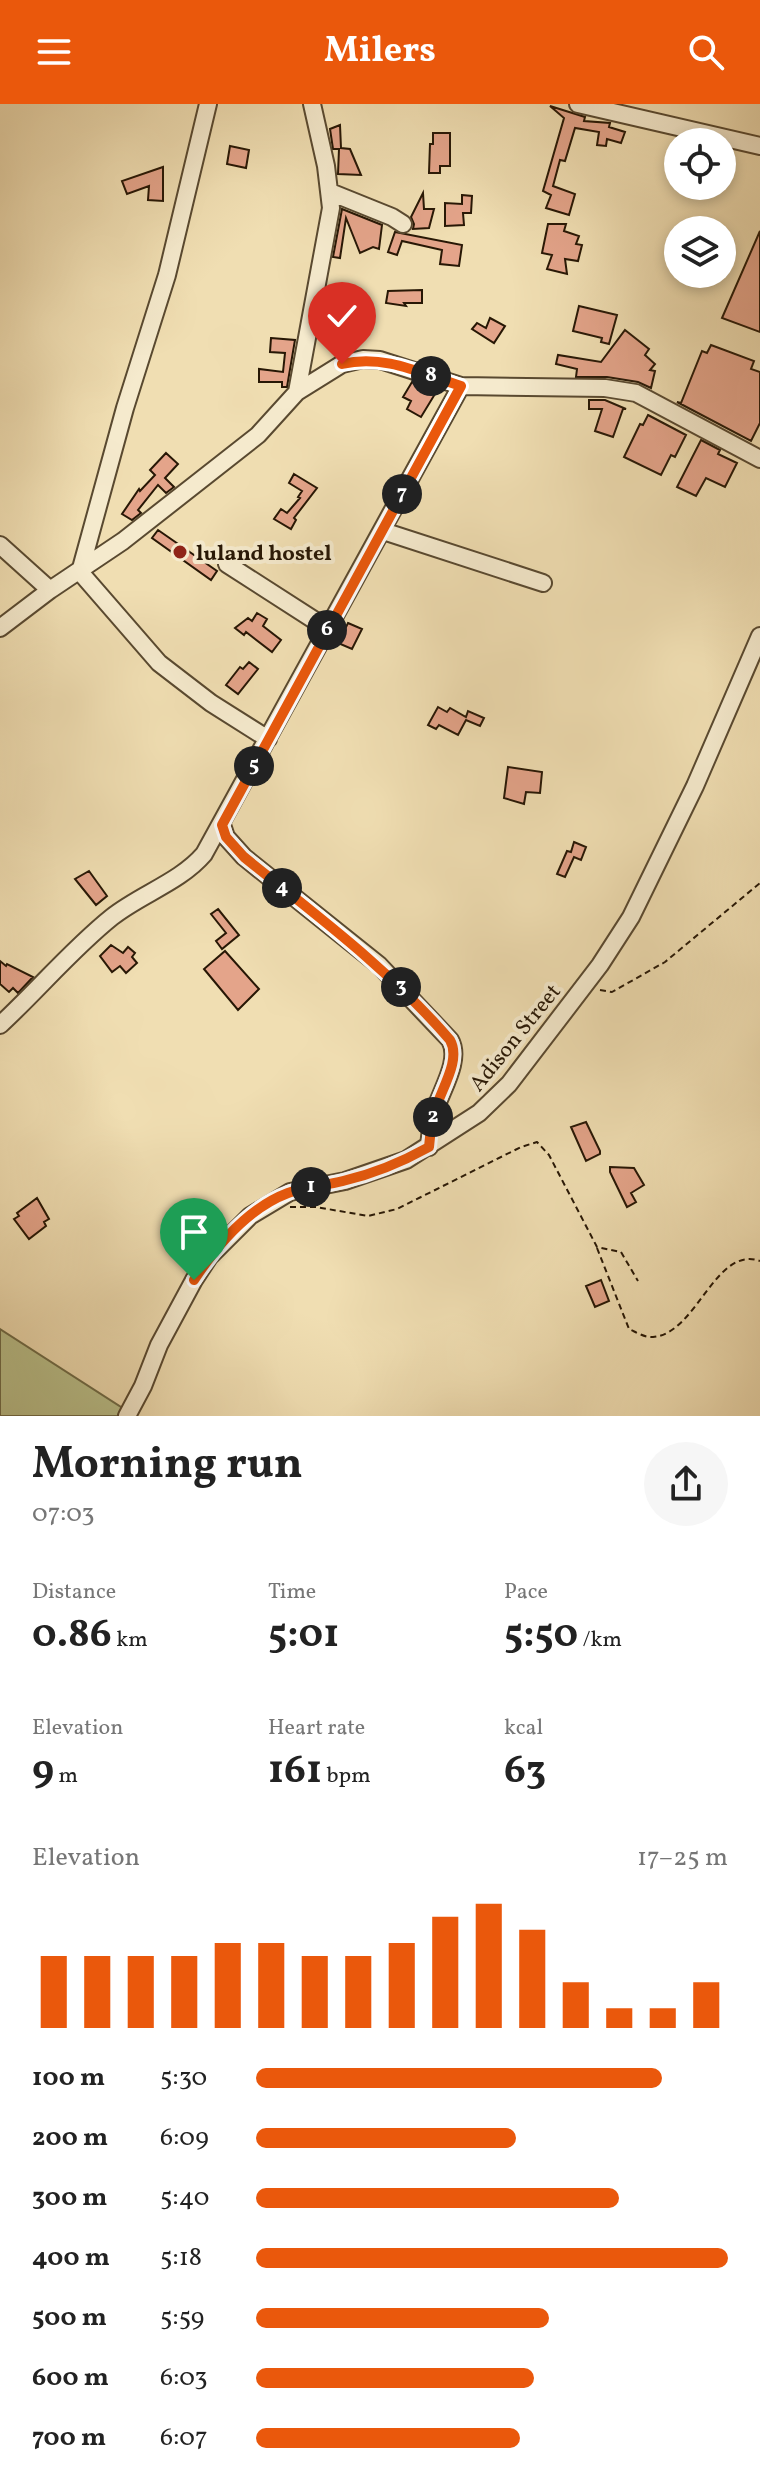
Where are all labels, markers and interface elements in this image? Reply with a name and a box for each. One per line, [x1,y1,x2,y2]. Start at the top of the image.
text: Milers [324,27,436,77]
icon: menu [32,30,76,74]
icon: search [684,30,728,74]
map controls [664,128,736,288]
button: locate [664,128,736,200]
button: layers [664,216,736,288]
pin [308,282,376,364]
icon: check [320,294,364,338]
pin: 8 [411,356,451,396]
text: 8 [425,360,437,391]
pin: 7 [382,474,422,514]
text: 7 [397,478,407,509]
place label: luland hostel [196,539,332,570]
marker: luland hostel [171,543,189,561]
pin: 6 [307,610,347,650]
text: 6 [321,614,333,645]
pin: 5 [234,746,274,786]
text: 5 [249,750,259,781]
pin: 4 [262,868,302,908]
text: 4 [275,872,289,903]
pin: 3 [381,967,421,1007]
text: 3 [395,971,407,1002]
street label: Adison Street [463,978,569,1099]
pin: 2 [413,1097,453,1137]
text: 2 [427,1101,439,1132]
pin: 1 [291,1167,331,1207]
text: 1 [307,1171,315,1202]
pin [160,1198,228,1280]
icon: arrive [172,1210,216,1254]
text: Morning run [32,1435,303,1496]
button: share [644,1442,728,1526]
text: 07:03 [32,1496,95,1532]
text: Distance [32,1577,116,1608]
text: Time [268,1577,316,1608]
text: Pace [504,1577,548,1608]
text: 0.86 [32,1608,112,1664]
text: 5:01 [268,1608,339,1664]
text: 5:50 [504,1608,578,1664]
text: km [112,1625,148,1656]
text: /km [578,1625,622,1656]
text: Elevation [32,1713,123,1744]
text: Heart rate [268,1713,365,1744]
text: kcal [504,1713,543,1744]
text: 9 [32,1744,54,1800]
text: 161 [268,1744,322,1800]
text: 63 [504,1744,546,1800]
text: m [54,1761,78,1792]
text: bpm [322,1761,371,1792]
text: Elevation [32,1840,140,1876]
text: 17–25 m [637,1840,728,1876]
text: 100 m [32,2060,105,2096]
text: 5:30 [160,2060,207,2096]
text: 200 m [32,2120,108,2156]
text: 6:09 [160,2120,209,2156]
text: 300 m [32,2180,108,2216]
text: 5:40 [160,2180,209,2216]
text: 400 m [32,2240,110,2276]
text: 5:18 [160,2240,202,2276]
text: 500 m [32,2300,107,2336]
text: 5:59 [160,2300,204,2336]
text: 600 m [32,2360,109,2396]
text: 6:03 [160,2360,208,2396]
text: 700 m [32,2420,106,2456]
text: 6:07 [160,2420,208,2456]

